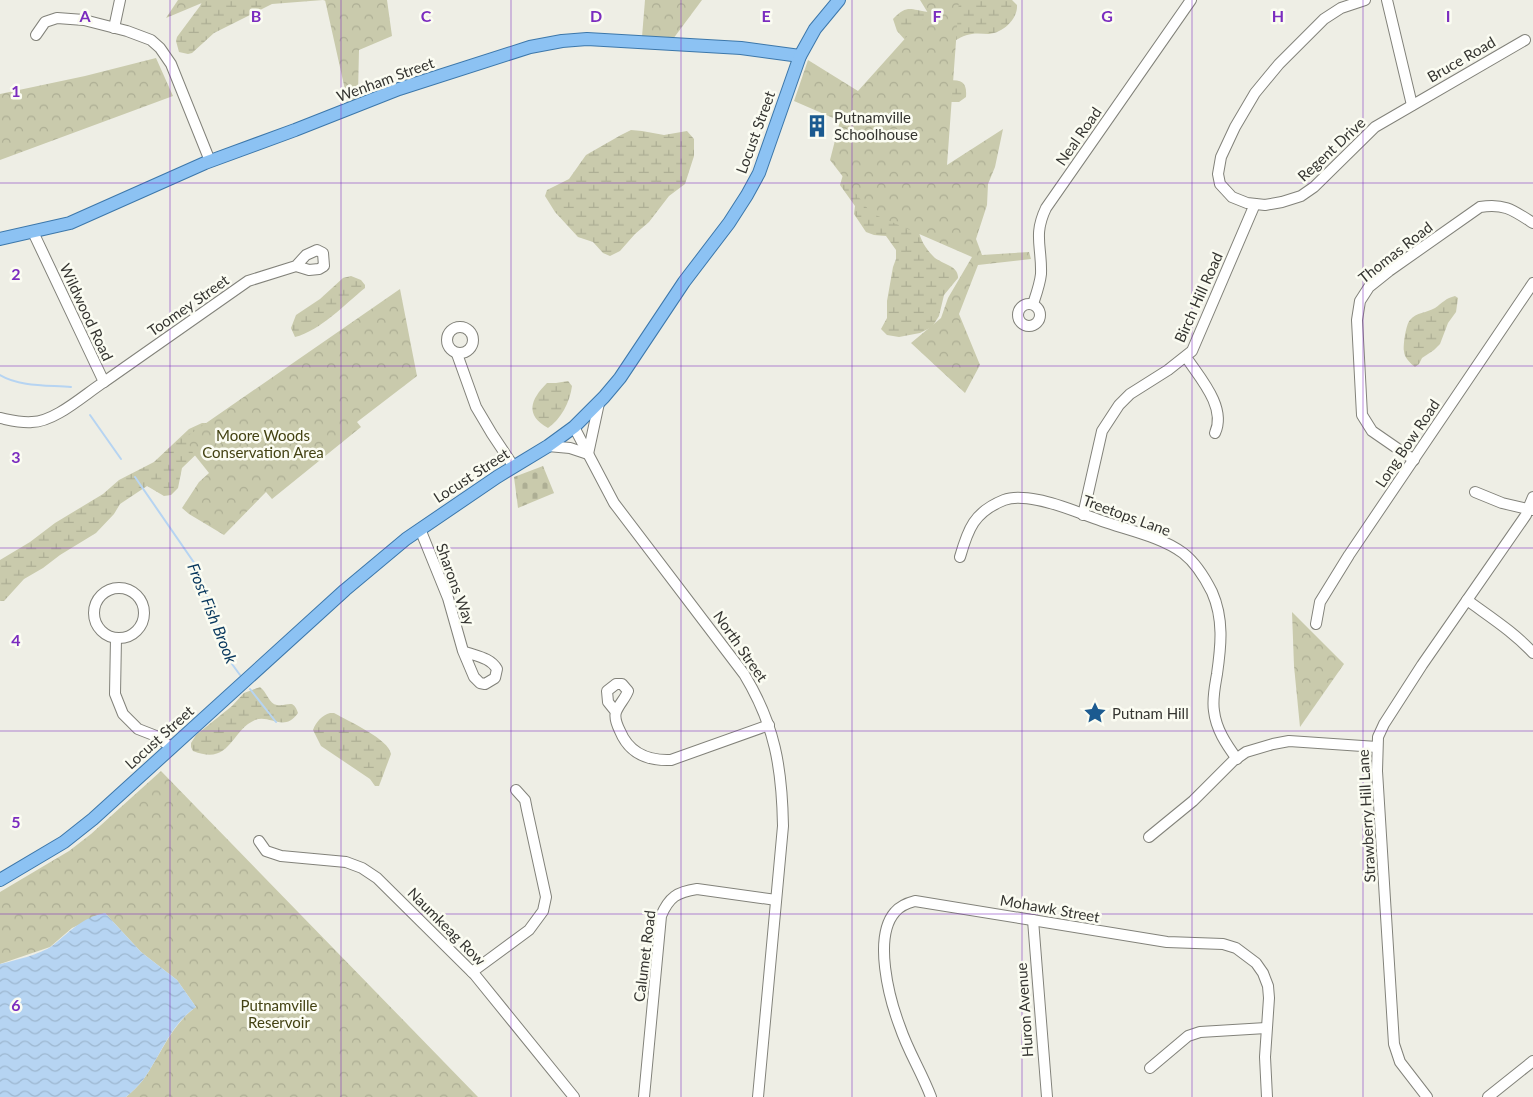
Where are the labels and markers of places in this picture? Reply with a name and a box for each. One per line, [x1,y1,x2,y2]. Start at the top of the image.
place label: Putnamville Schoolhouse [834,108,918,143]
building icon: Putnamville Schoolhouse [804,113,830,139]
place icon: Putnam Hill [1082,700,1108,726]
place label: Putnam Hill [1112,704,1189,722]

